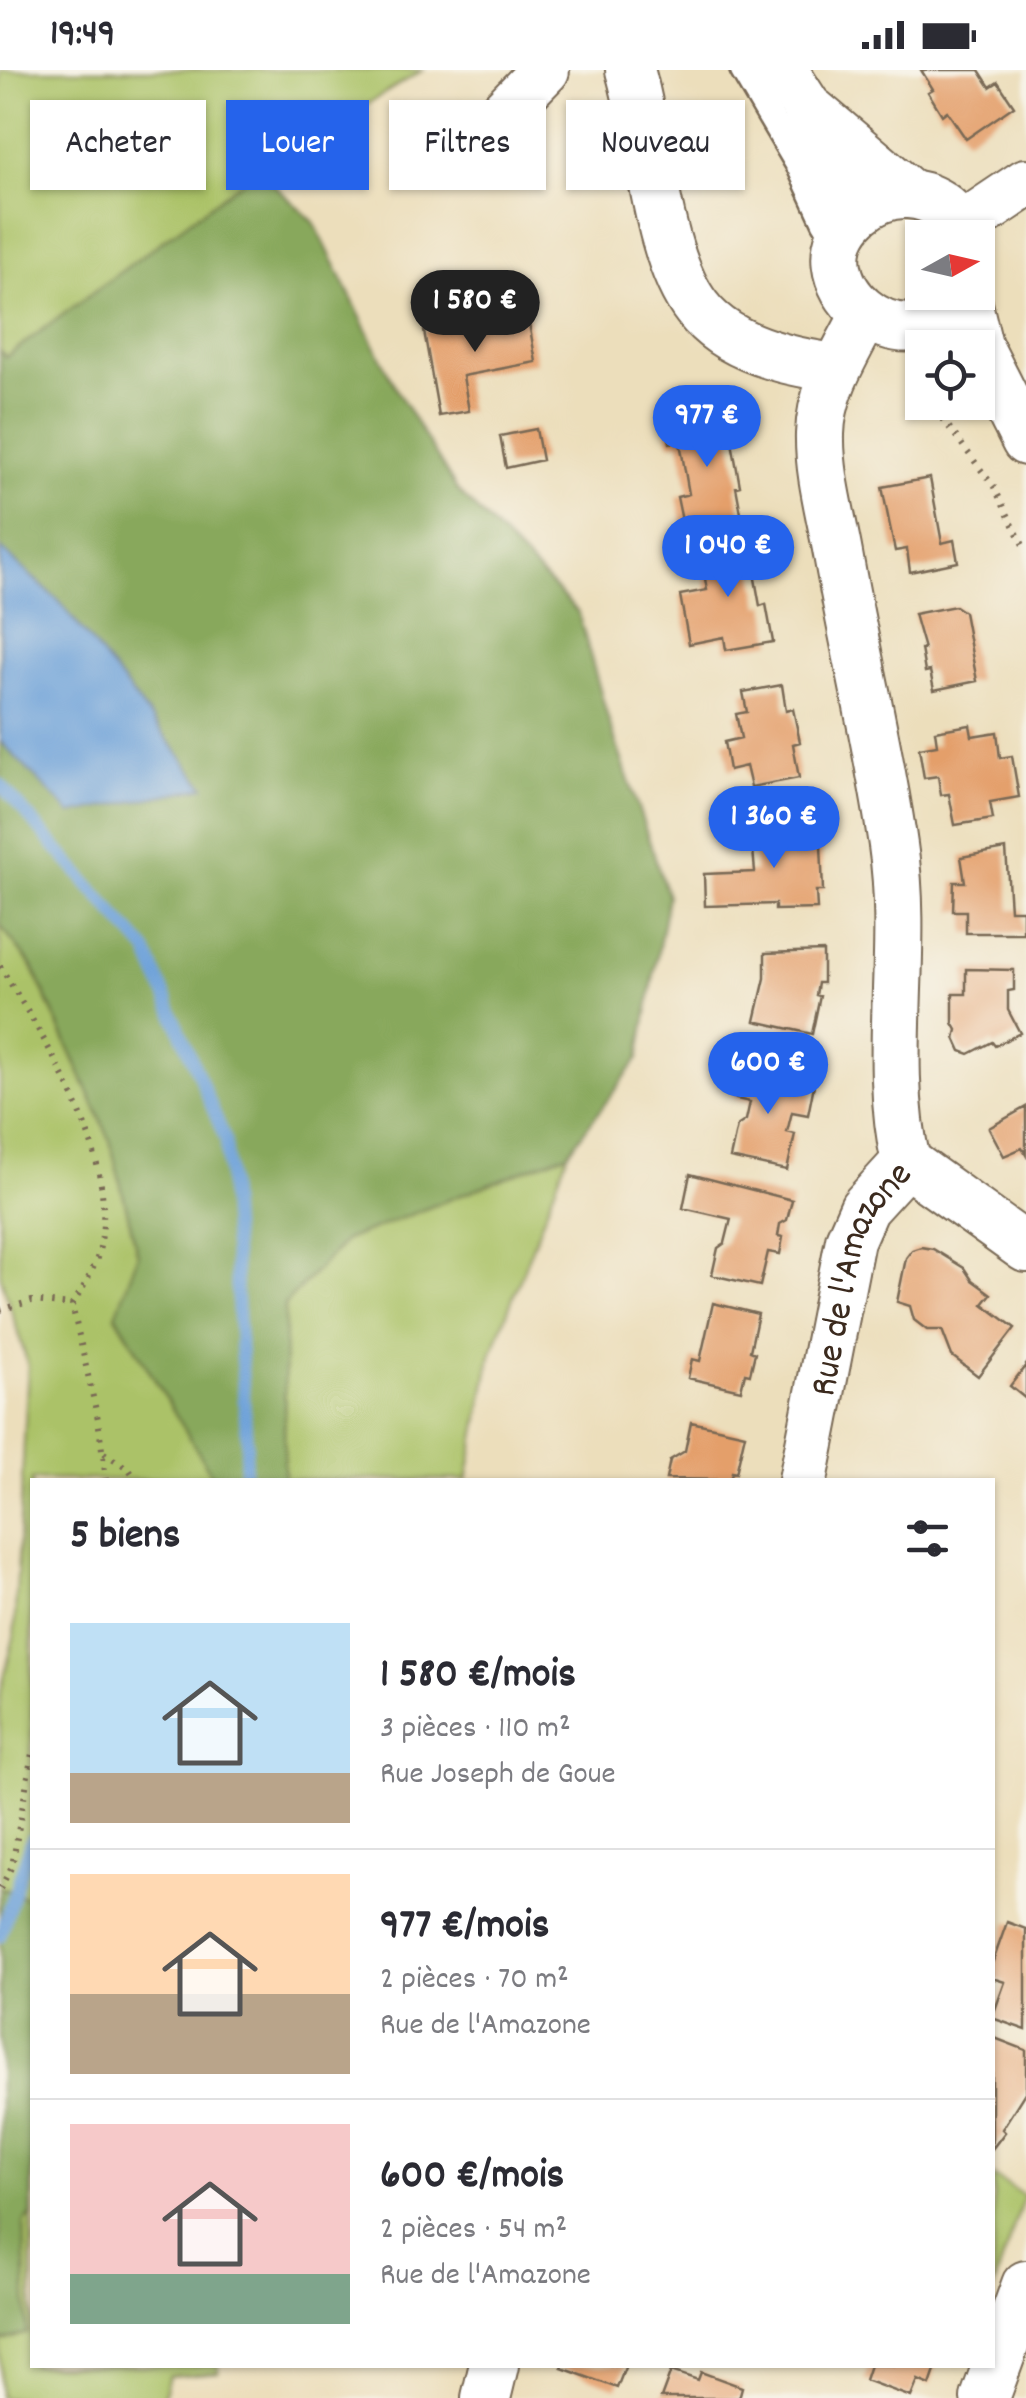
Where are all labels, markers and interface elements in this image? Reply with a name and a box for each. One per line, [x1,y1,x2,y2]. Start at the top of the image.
text: 19:49 [50,8,115,63]
chip: Acheter [30,100,206,190]
chip: Louer [226,100,369,190]
chip: Filtres [389,100,546,190]
chip: Nouveau [566,100,745,190]
north arrow [905,220,995,310]
map controls [905,220,995,420]
pin: 1 580 € [383,270,567,355]
text: 1 580 € [433,279,517,325]
button: locate [905,330,995,420]
pin: 977 € [637,385,777,470]
text: 977 € [675,394,739,440]
pin: 1 040 € [636,515,820,600]
text: 1 040 € [684,524,772,570]
pin: 1 360 € [682,786,866,871]
text: 1 360 € [731,795,817,841]
pin: 600 € [698,1032,838,1117]
text: 600 € [730,1041,806,1087]
street label: Rue de l'Amazone [798,1151,927,1401]
text: 5 biens [70,1508,181,1568]
icon: filters [900,1511,955,1566]
text: 1 580 €/mois [380,1647,576,1707]
icon: home [150,1663,270,1783]
text: 3 pièces · 110 m² [380,1707,571,1753]
text: Rue Joseph de Goue [380,1753,616,1799]
text: 977 €/mois [380,1898,549,1958]
icon: home [150,1914,270,2034]
text: 2 pièces · 70 m² [380,1958,569,2004]
text: Rue de l'Amazone [380,2004,591,2050]
text: 600 €/mois [380,2148,564,2208]
icon: home [150,2164,270,2284]
text: 2 pièces · 54 m² [380,2208,567,2254]
text: Rue de l'Amazone [380,2254,591,2300]

